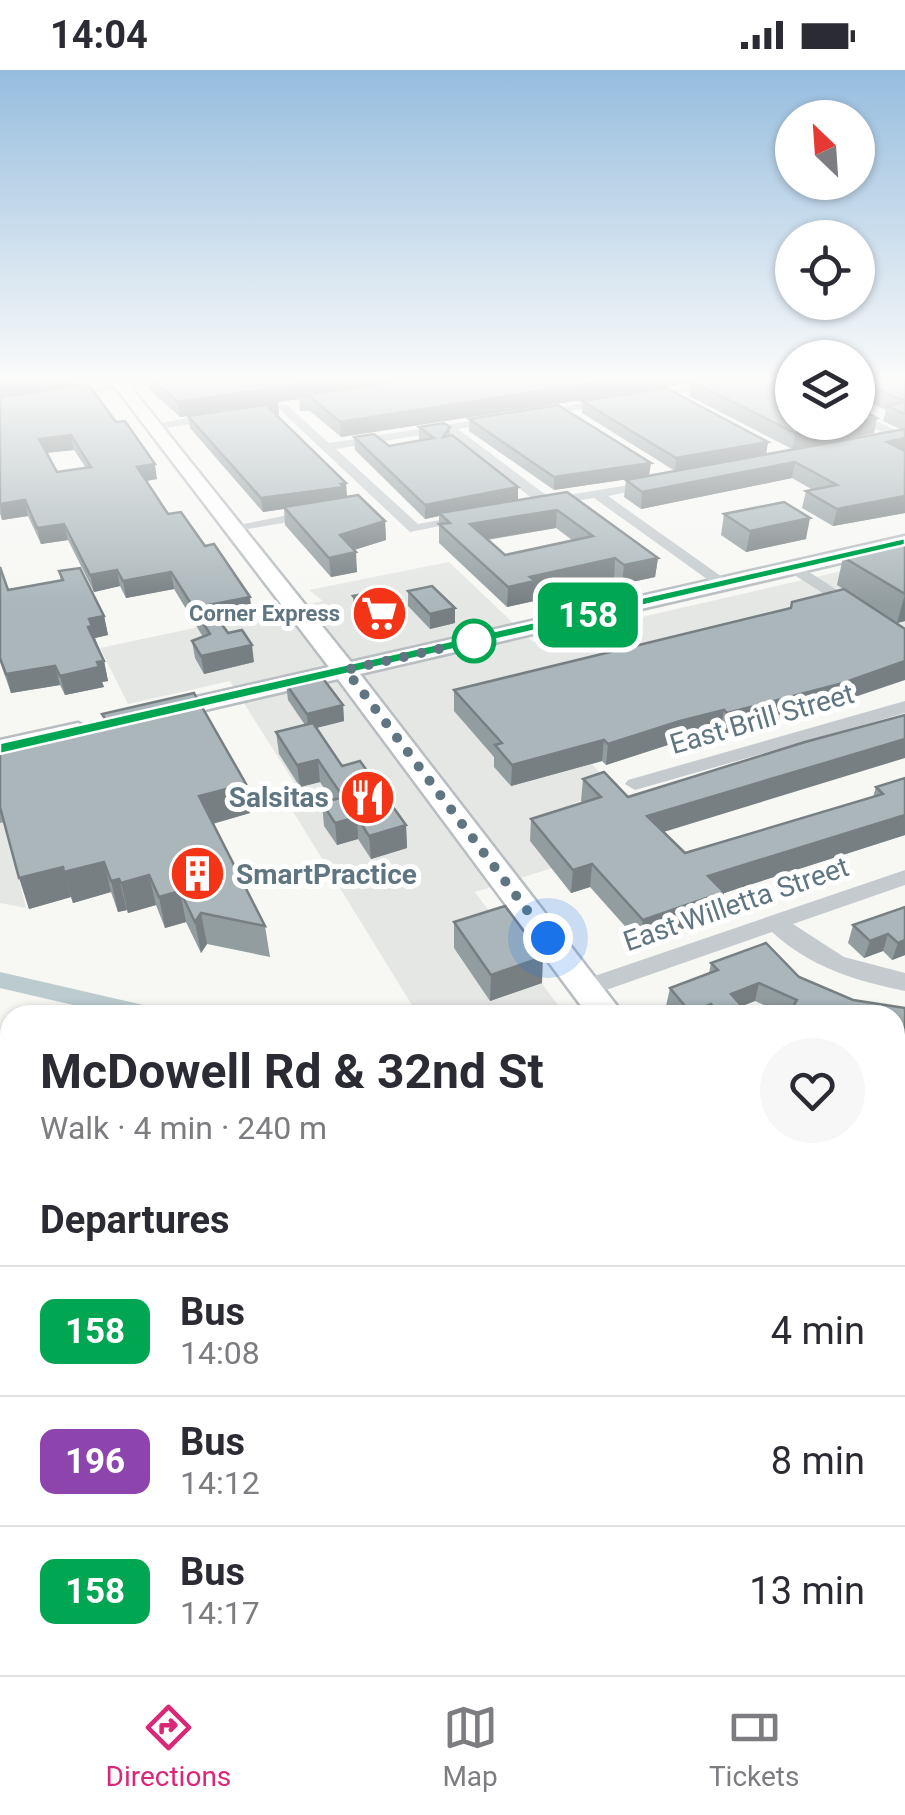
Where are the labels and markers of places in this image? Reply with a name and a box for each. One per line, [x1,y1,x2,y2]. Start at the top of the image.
supermarket icon: Corner Express [349,583,409,643]
place label: Corner Express [189,601,340,626]
unlabelled marker [453,620,495,662]
restaurant icon: Salsitas [338,767,398,827]
place label: Salsitas [229,781,329,814]
building icon: SmartPractice [167,844,227,904]
place label: SmartPractice [236,858,417,891]

